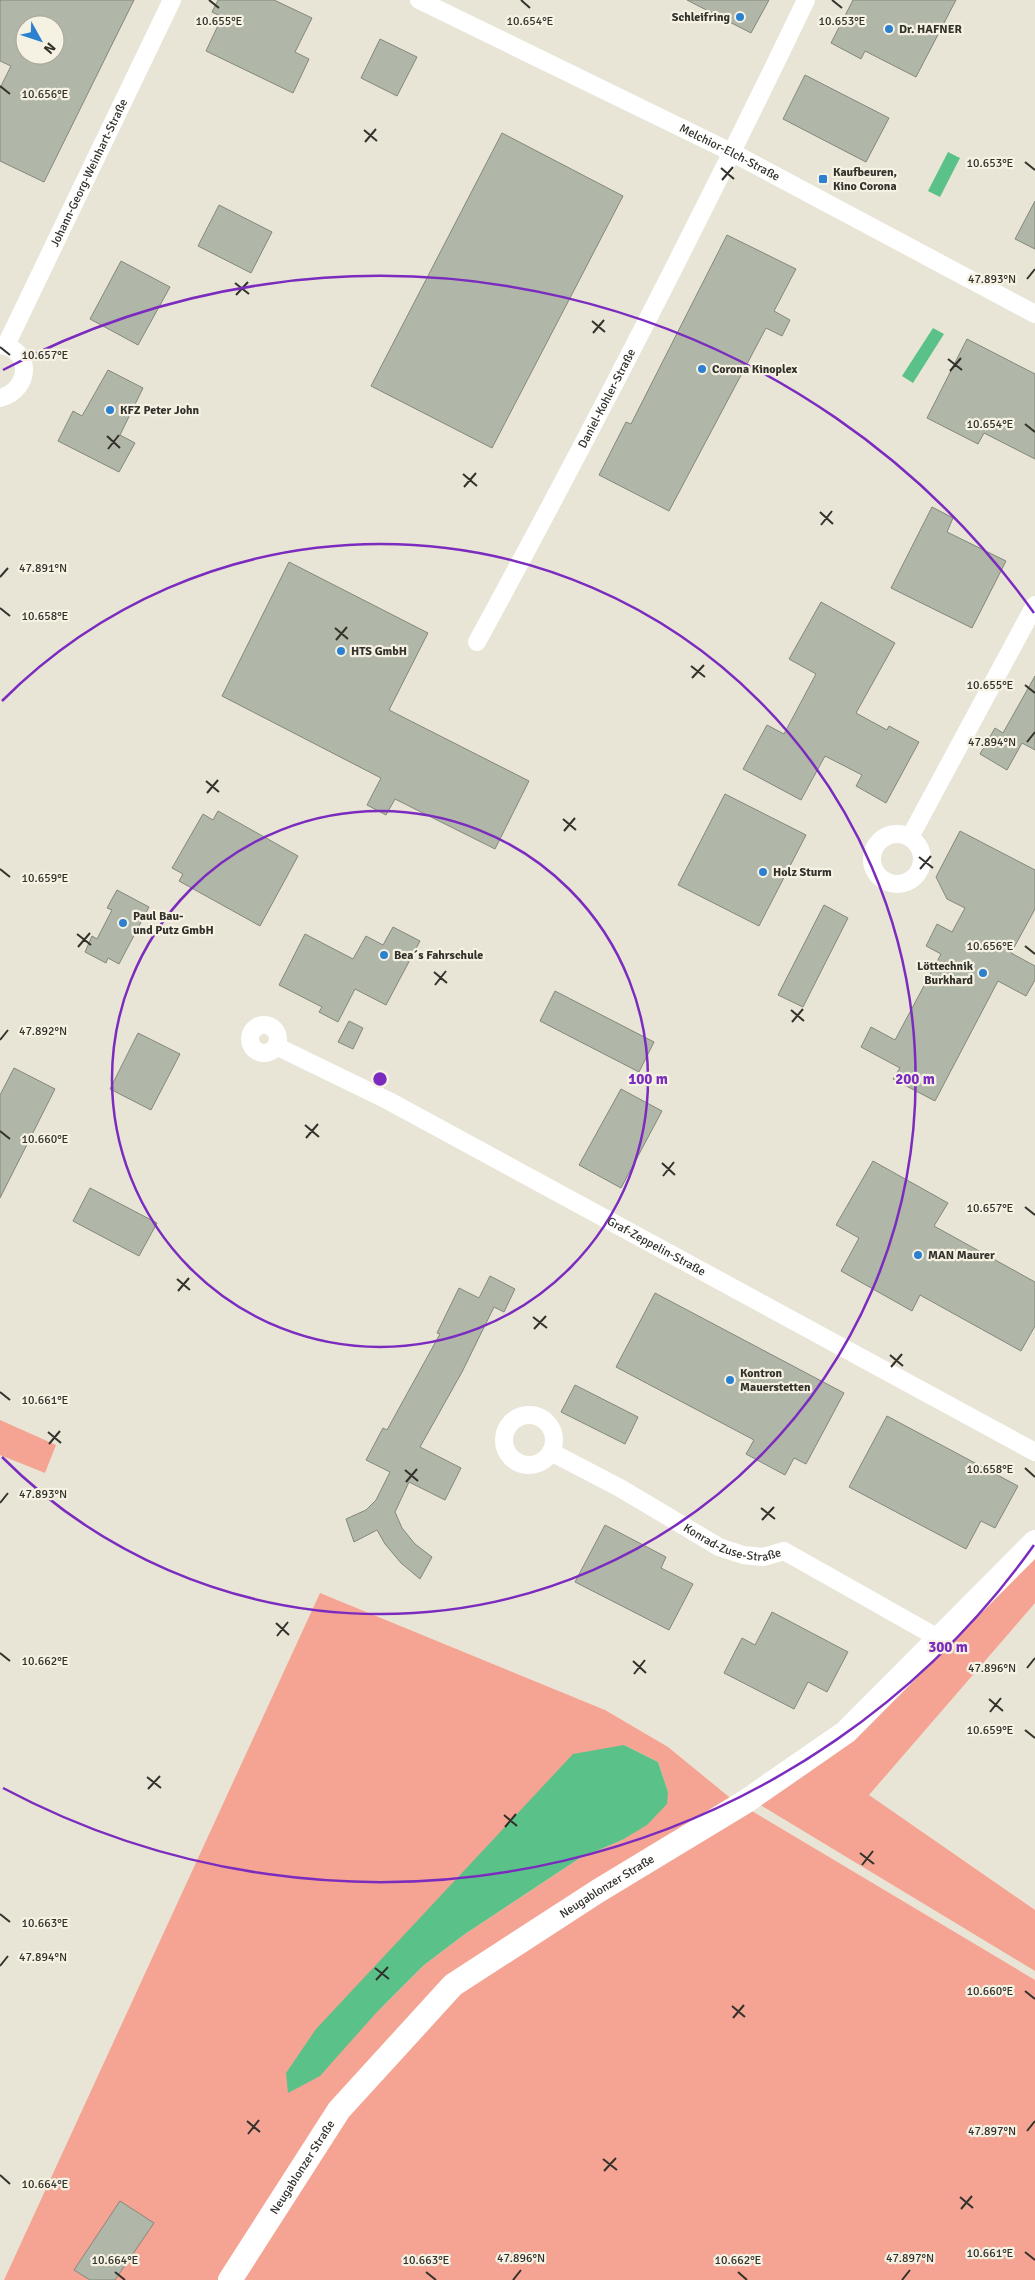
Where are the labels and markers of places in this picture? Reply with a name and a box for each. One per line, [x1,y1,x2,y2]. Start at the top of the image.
place label: Schleifring [672,10,731,25]
marker: Schleifring [734,11,746,23]
place label: Dr. HAFNER [899,22,963,37]
marker: Dr. HAFNER [883,23,895,35]
place label: Kaufbeuren, Kino Corona [833,165,897,194]
marker: Kaufbeuren, Kino Corona [817,173,829,185]
place label: Corona Kinoplex [712,362,798,377]
marker: Corona Kinoplex [696,363,708,375]
place label: KFZ Peter John [120,403,199,418]
marker: KFZ Peter John [104,404,116,416]
place label: HTS GmbH [351,644,407,659]
marker: HTS GmbH [335,645,347,657]
place label: Holz Sturm [773,865,832,880]
marker: Holz Sturm [757,866,769,878]
place label: Paul Bau- und Putz GmbH [133,909,214,938]
marker: Paul Bau- und Putz GmbH [117,917,129,929]
place label: Bea´s Fahrschule [394,948,483,963]
marker: Bea´s Fahrschule [378,949,390,961]
place label: Löttechnik Burkhard [917,959,974,988]
marker: Löttechnik Burkhard [977,967,989,979]
centre of rings [371,1070,389,1088]
place label: MAN Maurer [928,1248,995,1263]
marker: MAN Maurer [912,1249,924,1261]
place label: Kontron Mauerstetten [740,1366,811,1395]
marker: Kontron Mauerstetten [724,1374,736,1386]

